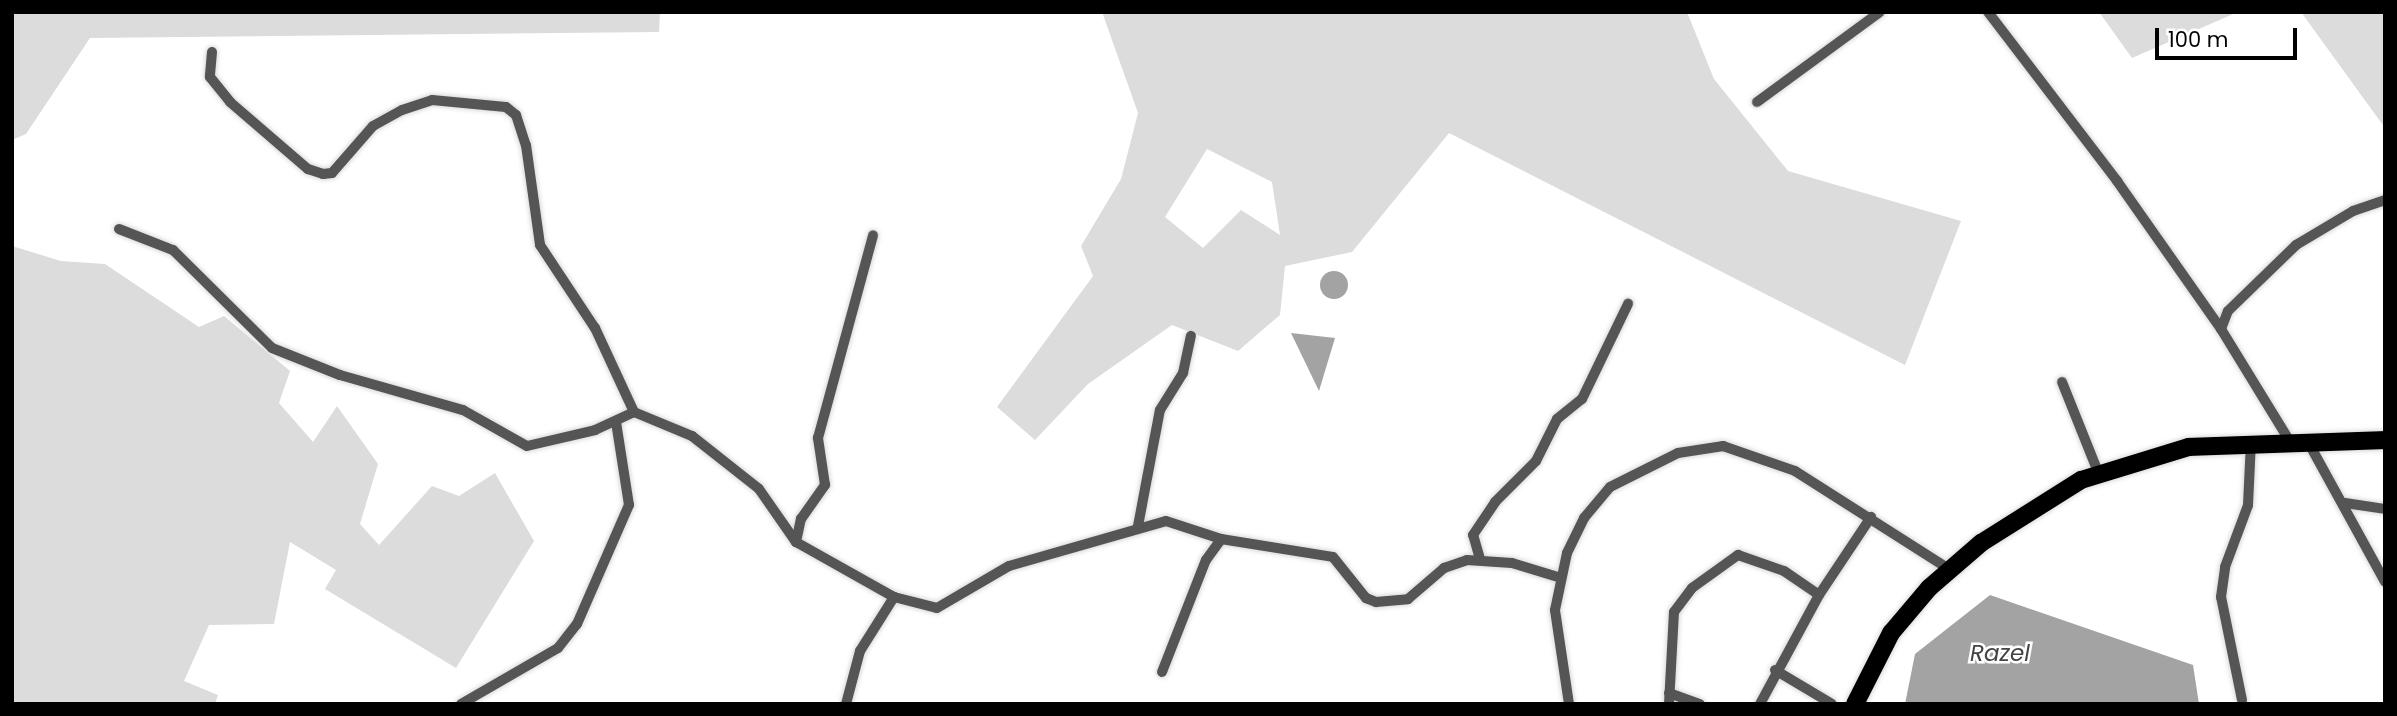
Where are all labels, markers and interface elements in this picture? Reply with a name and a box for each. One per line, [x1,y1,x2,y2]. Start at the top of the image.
scale bar [2159,14,2301,58]
text: 100 m [2168,25,2228,54]
water label: Razel [1970,639,2030,667]

